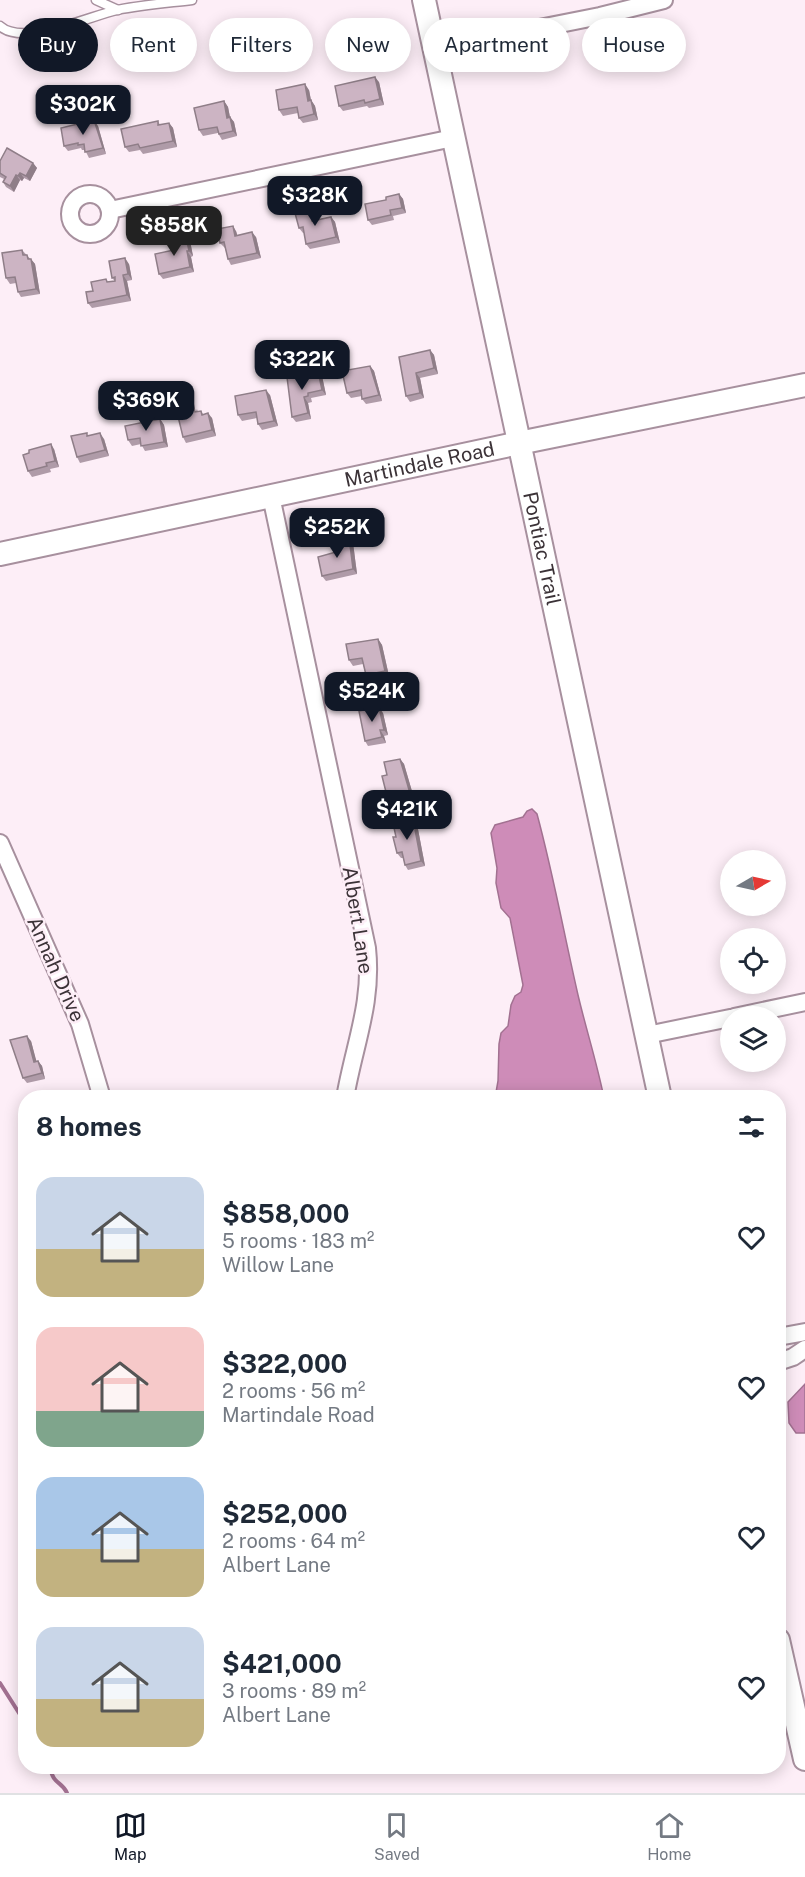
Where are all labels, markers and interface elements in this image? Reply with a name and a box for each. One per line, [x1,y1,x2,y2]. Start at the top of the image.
chip: Buy [18,18,98,72]
chip: Rent [110,18,197,72]
chip: Filters [209,18,313,72]
chip: New [325,18,411,72]
chip: Apartment [423,18,570,72]
chip: House [582,18,686,72]
pin: $302K [41,85,125,136]
text: $302K [50,92,116,116]
pin: $328K [273,176,357,227]
text: $328K [281,183,349,207]
pin: $858K [132,206,216,257]
text: $858K [140,213,208,237]
pin: $322K [260,340,344,391]
text: $322K [269,347,335,371]
pin: $369K [104,381,188,432]
text: $369K [112,388,180,412]
street label: Martindale Road [342,437,497,492]
street label: Pontiac Trail [518,490,566,607]
pin: $252K [295,508,379,559]
text: $252K [304,515,370,539]
pin: $524K [330,672,414,723]
text: $524K [338,679,406,703]
pin: $421K [365,790,449,841]
text: $421K [376,797,438,821]
north arrow [720,850,786,916]
map controls [720,850,786,1072]
street label: Albert Lane [338,864,378,976]
street label: Annah Drive [22,913,90,1025]
button: locate [720,928,786,994]
button: layers [720,1006,786,1072]
icon: filters [735,1110,768,1143]
text: 8 homes [36,1111,142,1142]
text: $858,000 [222,1198,349,1229]
icon: home [84,1201,156,1273]
icon: heart [735,1221,768,1254]
text: 5 rooms · 183 m² [222,1229,374,1253]
text: Willow Lane [222,1253,334,1277]
text: $322,000 [222,1348,347,1379]
icon: home [84,1351,156,1423]
icon: heart [735,1371,768,1404]
text: 2 rooms · 56 m² [222,1379,365,1403]
text: Martindale Road [222,1403,375,1427]
text: $252,000 [222,1498,348,1529]
icon: home [84,1501,156,1573]
icon: heart [735,1521,768,1554]
text: 2 rooms · 64 m² [222,1529,365,1553]
text: Albert Lane [222,1553,331,1577]
text: $421,000 [222,1648,342,1679]
icon: home [84,1651,156,1723]
icon: heart [735,1671,768,1704]
text: 3 rooms · 89 m² [222,1679,366,1703]
text: Albert Lane [222,1703,331,1727]
tab: Map [114,1809,147,1864]
tab: Saved [374,1809,420,1864]
tab: Home [647,1809,691,1864]

